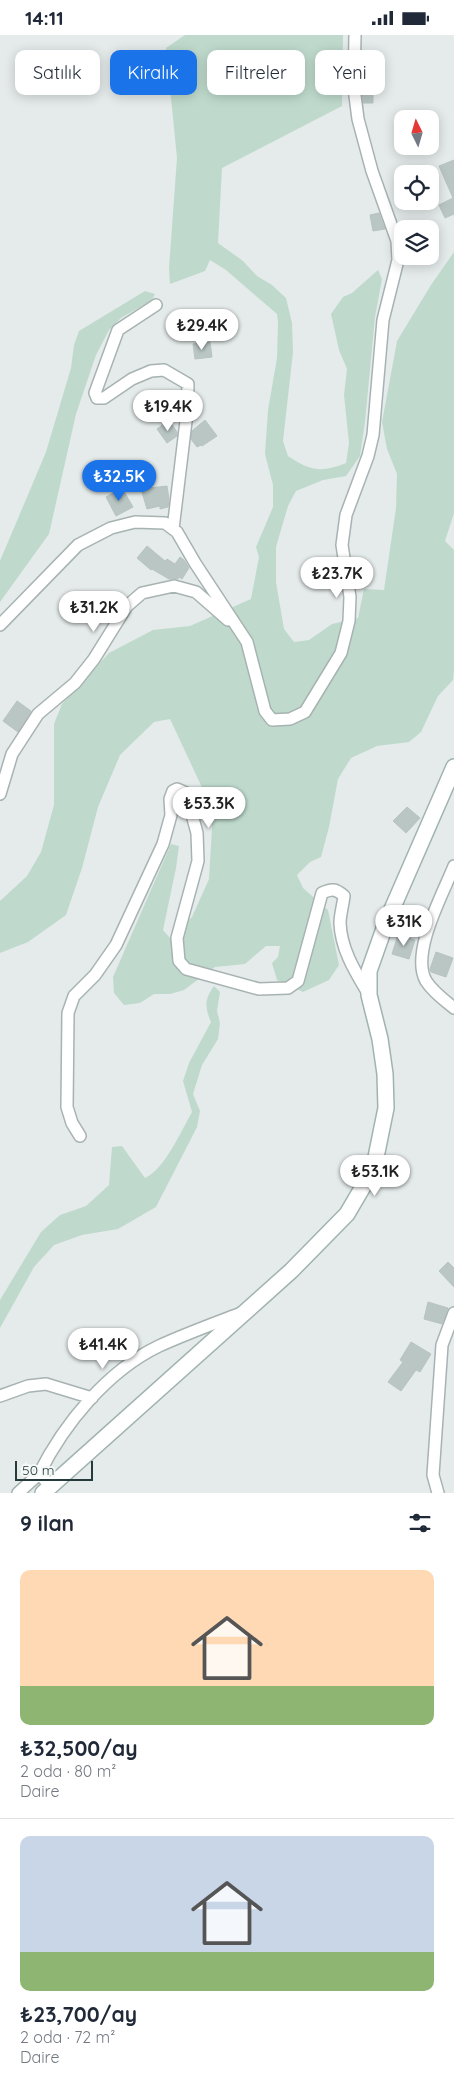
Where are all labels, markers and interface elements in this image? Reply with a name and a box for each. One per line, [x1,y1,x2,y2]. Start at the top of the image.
text: 14:11 [25,6,64,30]
chip: Satılık [15,50,100,95]
chip: Kiralık [110,50,197,95]
chip: Filtreler [207,50,305,95]
chip: Yeni [315,50,385,95]
north arrow [394,110,439,155]
map controls [394,110,439,265]
button: locate [394,165,439,210]
button: layers [394,220,439,265]
pin: ₺29.4K [161,309,243,351]
text: ₺29.4K [176,315,228,335]
pin: ₺19.4K [127,389,209,432]
text: ₺19.4K [144,396,192,416]
pin: ₺32.5K [78,459,160,502]
text: ₺32.5K [93,466,145,486]
pin: ₺23.7K [296,557,378,599]
text: ₺23.7K [311,563,363,583]
pin: ₺31.2K [53,591,135,633]
text: ₺31.2K [70,597,118,617]
pin: ₺53.3K [168,787,250,829]
text: ₺53.3K [184,793,235,813]
pin: ₺31K [374,905,434,947]
text: ₺31K [386,911,422,931]
pin: ₺53.1K [334,1155,416,1197]
text: ₺53.1K [351,1161,399,1181]
pin: ₺41.4K [62,1327,144,1370]
text: ₺41.4K [79,1334,127,1354]
scale bar [15,1458,92,1481]
text: 50 m [22,1461,55,1479]
icon: filters [406,1509,434,1537]
text: 9 ilan [20,1510,74,1536]
icon: home [182,1603,272,1693]
text: ₺32,500/ay [20,1735,138,1761]
text: 2 oda · 80 m² [20,1761,116,1781]
text: Daire [20,1781,59,1801]
icon: home [182,1868,272,1958]
text: ₺23,700/ay [20,2001,137,2027]
text: 2 oda · 72 m² [20,2027,115,2047]
text: Daire [20,2047,59,2067]

